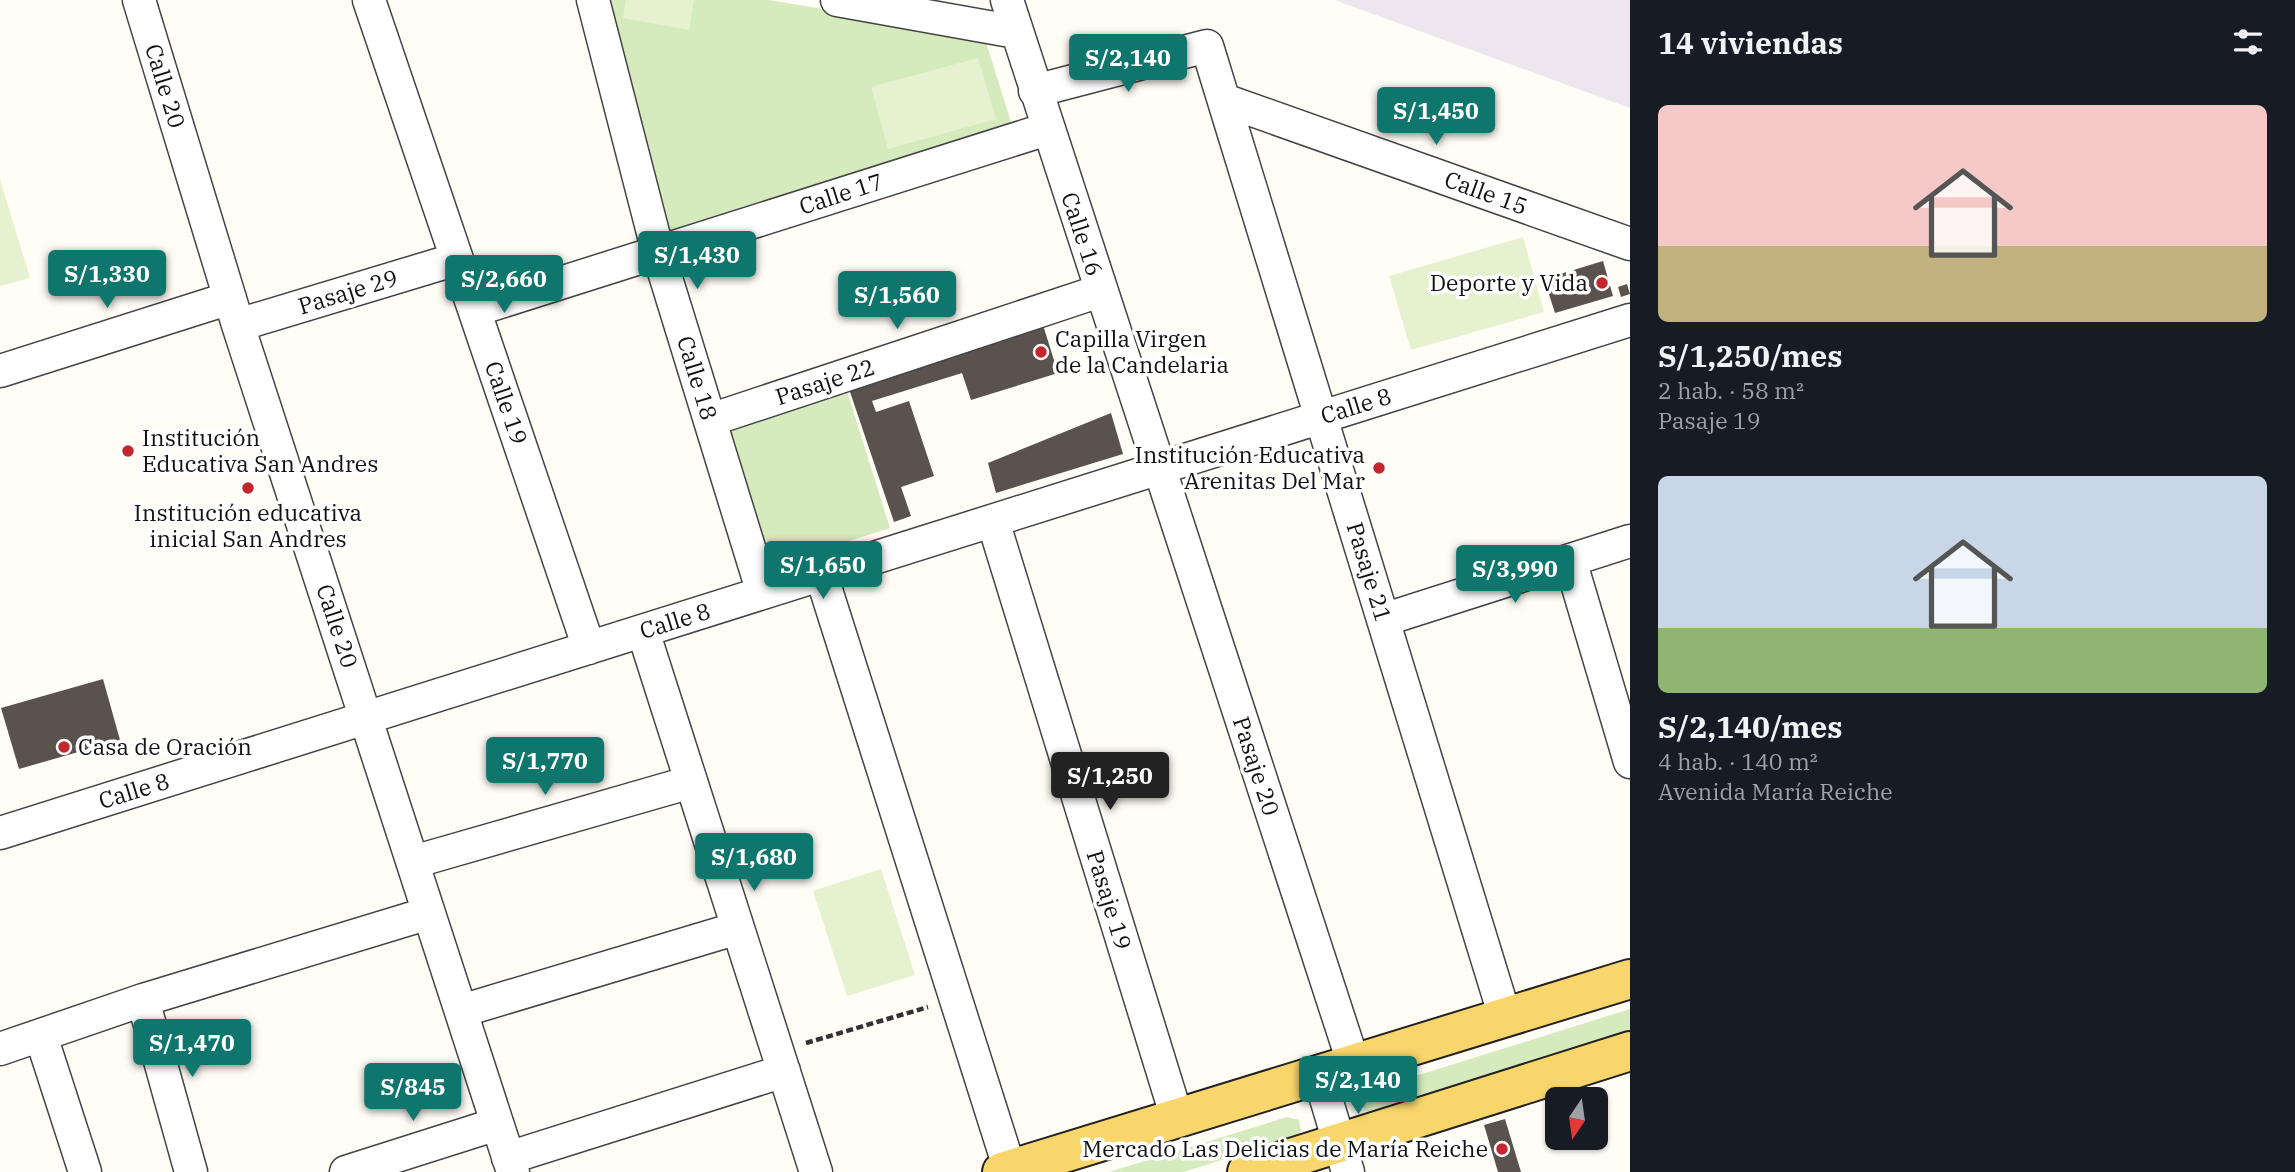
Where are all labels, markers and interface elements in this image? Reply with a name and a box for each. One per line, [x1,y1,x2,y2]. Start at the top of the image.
text: 14 viviendas [1658,23,1843,62]
icon: filters [2229,23,2267,61]
pin: S/2,140 [1063,34,1193,94]
street label: Calle 20 [139,40,193,131]
text: S/2,140 [1085,42,1171,72]
pin: S/1,450 [1371,88,1501,147]
text: S/1,450 [1393,95,1479,125]
icon: home [1900,150,2026,276]
street label: Calle 15 [1441,163,1532,221]
street label: Calle 17 [795,165,886,221]
street label: Calle 16 [1055,188,1111,279]
pin: S/1,430 [632,232,762,291]
text: S/1,430 [654,239,740,269]
pin: S/1,330 [42,250,172,310]
pin: S/2,660 [439,256,569,315]
text: S/1,330 [64,258,150,288]
street label: Pasaje 29 [294,262,401,320]
text: S/2,660 [461,263,547,293]
place label: Deporte y Vida [1430,267,1588,297]
pin: S/1,560 [832,272,962,331]
marker: Deporte y Vida [1594,275,1610,291]
text: S/1,560 [854,279,940,309]
place label: Capilla Virgen de la Candelaria [1055,323,1229,379]
street label: Calle 18 [671,332,725,423]
text: S/1,250/mes [1658,336,1843,375]
marker: Capilla Virgen de la Candelaria [1033,344,1049,360]
street label: Pasaje 22 [771,351,878,411]
street label: Calle 19 [479,357,535,448]
text: 2 hab. · 58 m² [1658,375,1804,405]
street label: Calle 8 [1317,380,1395,430]
text: Pasaje 19 [1658,405,1761,435]
place label: Institución Educativa San Andres [142,422,378,478]
place label: Institución Educativa Arenitas Del Mar [1135,439,1365,495]
marker: Institución Educativa San Andres [120,443,136,459]
marker: Institución Educativa Arenitas Del Mar [1371,460,1387,476]
marker: Institución educativa inicial San Andres [240,480,256,496]
place label: Institución educativa inicial San Andres [134,497,362,553]
street label: Pasaje 21 [1341,518,1399,625]
icon: home [1900,521,2026,647]
pin: S/1,650 [758,542,888,601]
pin: S/3,990 [1450,546,1580,605]
text: S/1,650 [780,549,866,579]
text: S/3,990 [1472,553,1558,583]
street label: Calle 20 [310,580,366,671]
street label: Calle 8 [636,595,714,645]
text: S/2,140/mes [1658,707,1843,746]
street label: Pasaje 20 [1227,712,1287,819]
place label: Casa de Oración [78,731,252,761]
pin: S/1,770 [480,738,610,797]
marker: Casa de Oración [56,739,72,755]
text: S/1,770 [502,745,588,775]
text: 4 hab. · 140 m² [1658,746,1818,776]
pin: S/1,250 [1045,752,1175,812]
text: S/1,250 [1067,760,1153,790]
street label: Calle 8 [95,765,173,815]
text: Avenida María Reiche [1658,776,1893,806]
pin: S/1,680 [689,834,819,893]
text: S/1,680 [711,841,797,871]
street label: Pasaje 19 [1081,846,1139,953]
pin: S/1,470 [127,1020,257,1079]
text: S/1,470 [149,1027,235,1057]
pin: S/2,140 [1293,1056,1423,1116]
pin: S/845 [364,1064,462,1123]
text: S/2,140 [1315,1064,1401,1094]
text: S/845 [380,1071,446,1101]
north arrow [1545,1087,1608,1150]
map controls [1545,1087,1608,1150]
place label: Mercado Las Delicias de María Reiche [1082,1133,1488,1163]
marker: Mercado Las Delicias de María Reiche [1494,1141,1510,1157]

